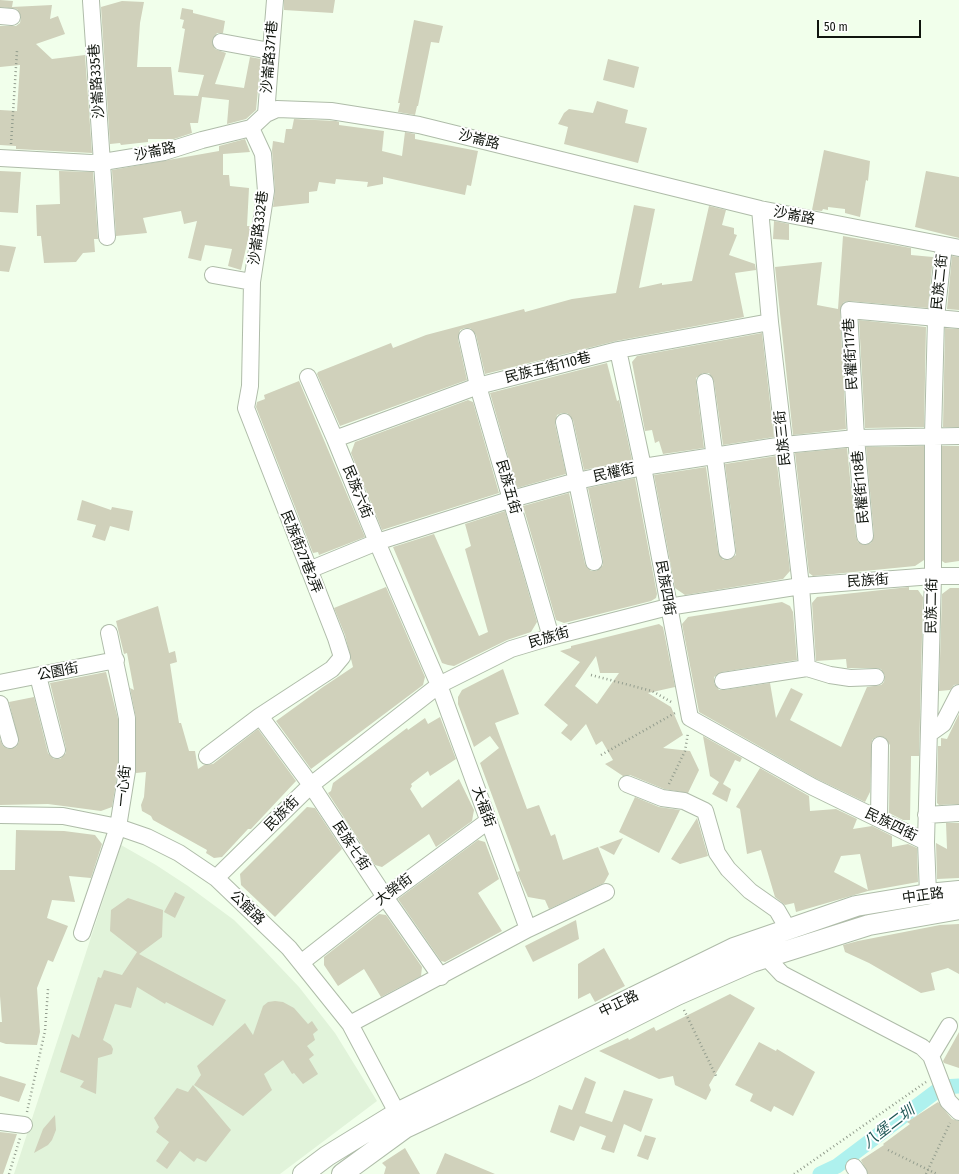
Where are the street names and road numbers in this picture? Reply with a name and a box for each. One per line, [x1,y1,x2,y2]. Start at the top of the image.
street label: 沙崙路371巷 [258,20,282,94]
street label: 沙崙路335巷 [86,43,108,119]
street label: 沙崙路 [457,127,501,153]
street label: 沙崙路 [133,139,177,165]
street label: 沙崙路332巷 [246,190,272,266]
street label: 沙崙路 [772,204,816,228]
street label: 民族二街 [929,253,951,311]
street label: 民權街117巷 [841,317,861,391]
street label: 民族五街110巷 [503,349,593,387]
street label: 民族三街 [772,409,794,467]
street label: 民權街118巷 [849,450,873,524]
street label: 民族五街 [492,458,524,516]
street label: 民權街 [592,460,636,486]
street label: 民族六街 [339,463,375,521]
street label: 民族街27巷2弄 [277,508,325,596]
street label: 民族四街 [652,559,678,617]
street label: 民族街 [846,571,890,591]
street label: 民族二街 [923,578,941,634]
street label: 民族街 [526,624,572,652]
street label: 公園街 [36,660,80,684]
street label: 一心街 [113,764,135,808]
street label: 大福街 [468,784,498,830]
street label: 民族街 [261,793,303,835]
street label: 民族四街 [862,805,920,845]
street label: 民族七街 [329,818,373,874]
street label: 大榮街 [372,871,416,909]
street label: 中正路 [901,885,945,907]
street label: 公館路 [226,887,268,929]
street label: 中正路 [596,987,642,1021]

